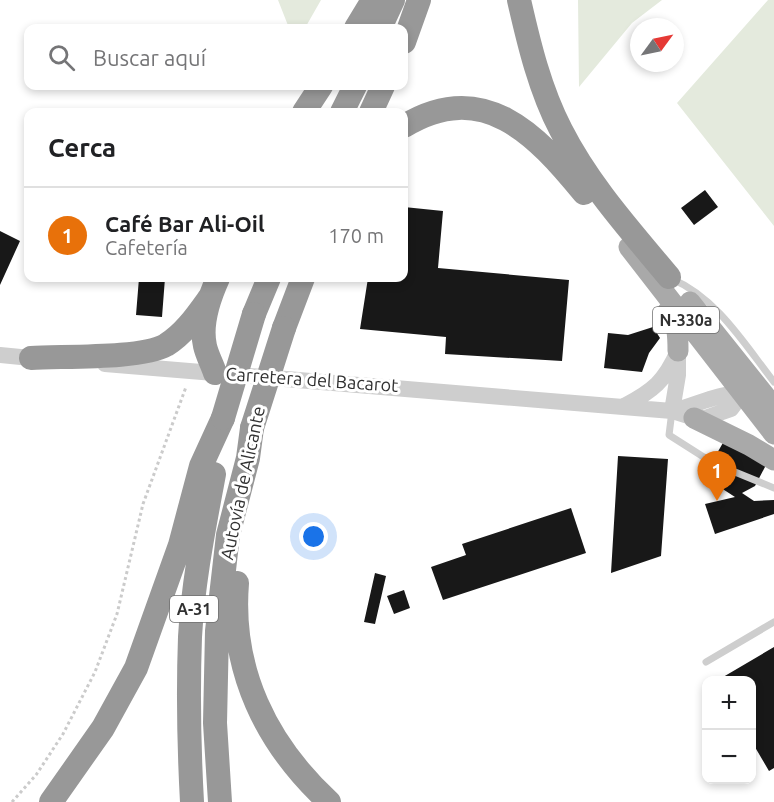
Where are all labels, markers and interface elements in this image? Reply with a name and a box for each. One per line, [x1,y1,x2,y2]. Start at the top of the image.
north arrow [630,18,684,72]
search box [24,24,408,90]
icon: search [45,41,78,74]
text: Buscar aquí [93,45,206,70]
text: Cerca [48,133,116,162]
text: Café Bar Ali-Oil [105,211,265,236]
text: 1 [62,224,73,247]
text: 170 m [328,224,384,247]
text: Cafetería [105,236,188,259]
road number: N-330a [653,307,719,333]
street label: Carretera del Bacarot [225,363,399,395]
street label: Autovía de Alicante [216,404,268,561]
pin: 1 [698,452,736,501]
your location [299,522,328,551]
road number: A-31 [170,596,218,622]
map controls [702,676,756,784]
button: + [702,676,756,730]
button: − [702,730,756,784]

